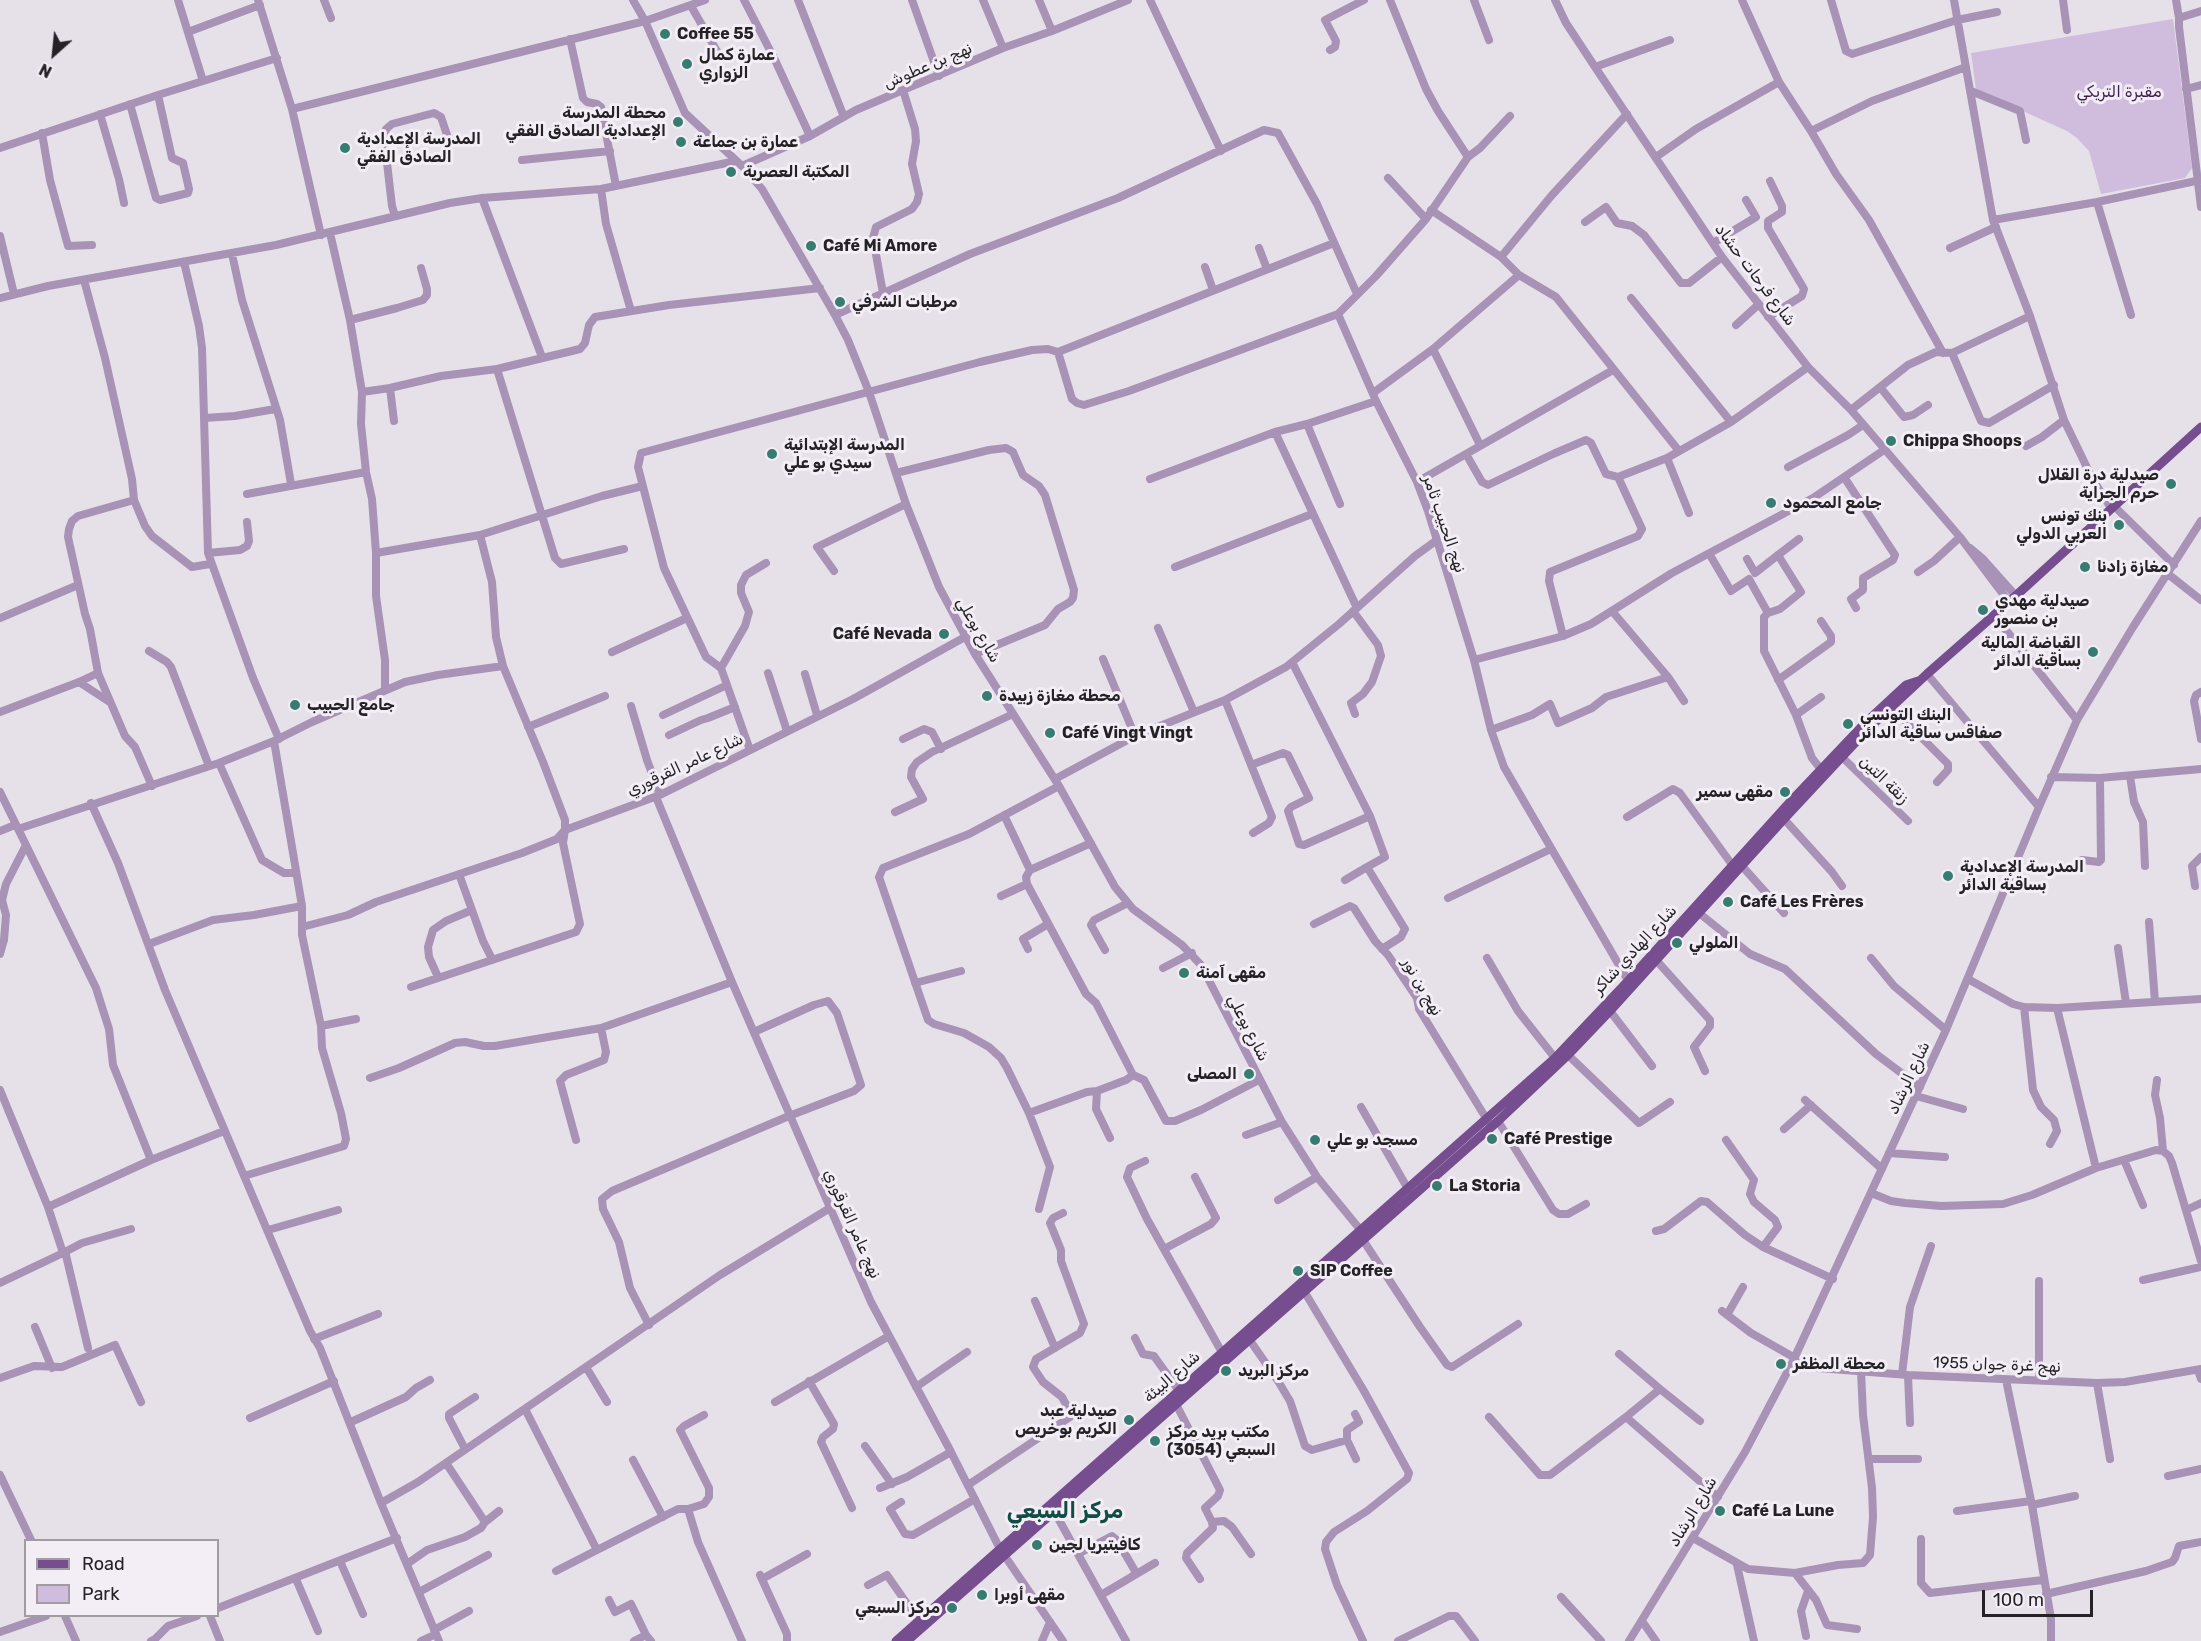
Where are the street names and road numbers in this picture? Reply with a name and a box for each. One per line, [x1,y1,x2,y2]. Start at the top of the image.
street label: نهج بن عطوش [881,39,975,93]
street label: شارع فرحات حشاد [1710,220,1800,330]
street label: نهج الحبيب ثامر [1418,473,1470,575]
street label: شارع بوعلي [952,594,1004,666]
street label: شارع عامر القرقوري [624,730,746,800]
street label: زنقة التين [1855,752,1913,808]
street label: شارع الهادي شاكر [1589,901,1681,999]
street label: نهج بن نور [1398,954,1446,1020]
street label: شارع بوعلي [1223,991,1273,1065]
street label: شارع الرشاد [1884,1038,1934,1118]
street label: نهج عامر القرقوري [819,1166,885,1282]
street label: شارع البيئة [1140,1347,1204,1407]
street label: نهج غرة جوان 1955 [1933,1353,2061,1377]
street label: شارع الرشاد [1665,1473,1721,1551]

